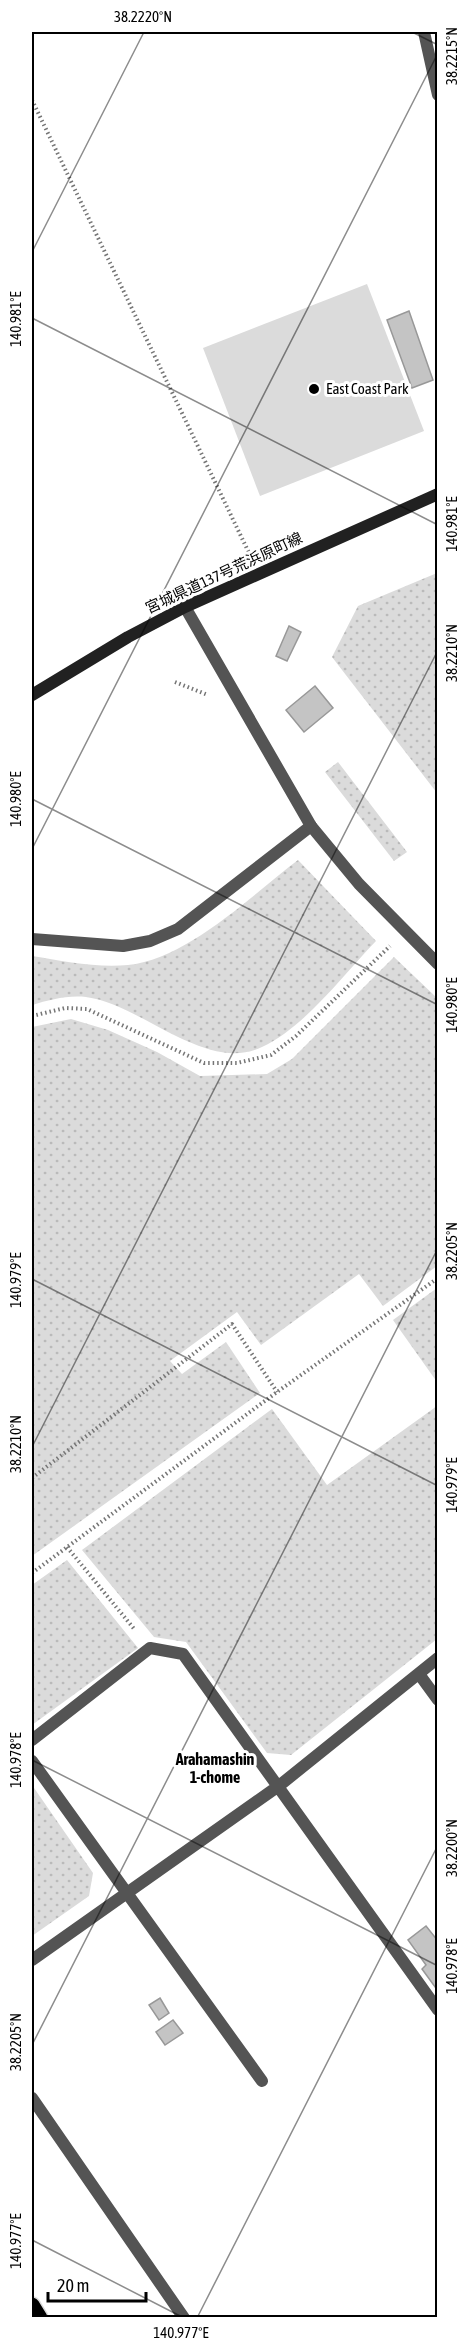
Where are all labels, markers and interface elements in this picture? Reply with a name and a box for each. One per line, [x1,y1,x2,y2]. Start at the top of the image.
text: 38.2220°N [114,8,172,25]
text: 38.2215°N [443,27,460,85]
text: 140.981°E [7,291,24,347]
place label: East Coast Park [326,380,409,397]
marker: East Coast Park [307,382,321,396]
text: 140.981°E [443,496,460,552]
street label: 宮城県道137号荒浜原町線 [143,529,305,616]
text: 38.2210°N [443,624,460,682]
text: 140.980°E [7,771,24,827]
text: 140.980°E [443,977,460,1033]
text: 38.2205°N [443,1222,460,1280]
text: 140.979°E [7,1252,24,1308]
text: 38.2210°N [7,1415,24,1473]
text: 140.979°E [443,1457,460,1513]
text: 140.978°E [7,1732,24,1788]
district label: Arahamashin 1-chome [175,1750,255,1786]
text: 38.2200°N [443,1819,460,1877]
text: 140.978°E [443,1938,460,1994]
text: 38.2205°N [7,2013,24,2071]
text: 140.977°E [7,2213,24,2269]
scale bar [48,2265,146,2303]
text: 20 m [57,2275,89,2296]
text: 140.977°E [153,2324,209,2341]

